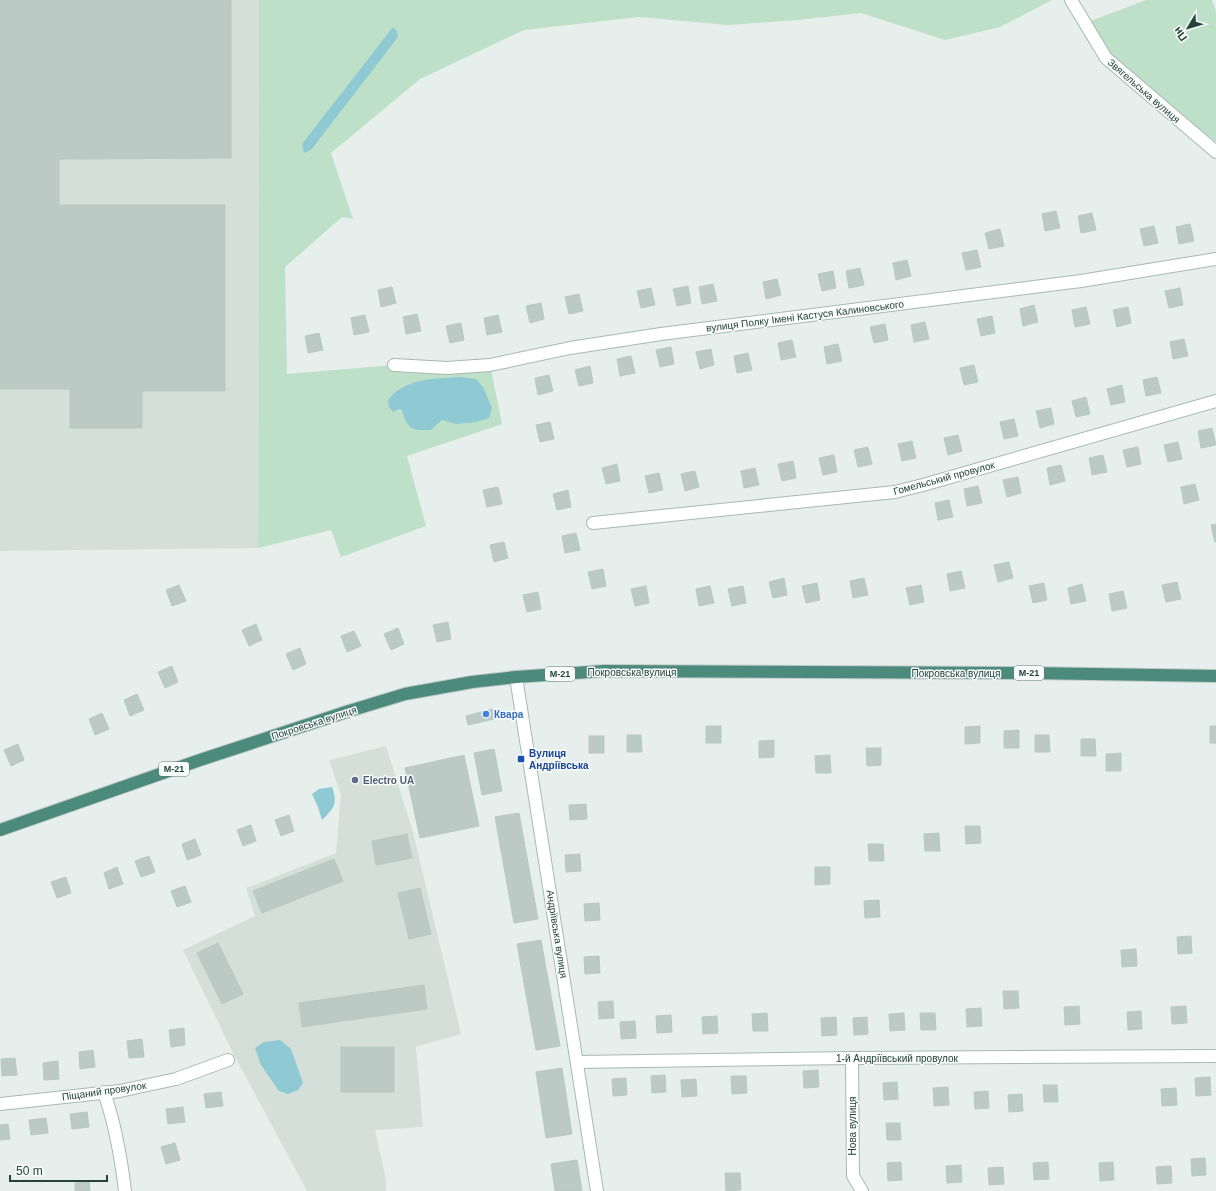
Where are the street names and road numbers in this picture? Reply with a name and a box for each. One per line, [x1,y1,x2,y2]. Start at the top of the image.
street label: Звягельська вулиця [1106,57,1182,125]
street label: вулиця Полку Імені Кастуся Калиновського [706,298,905,334]
street label: Гомельський провулок [892,459,996,497]
road number: М-21 [1014,666,1044,680]
road number: М-21 [545,667,575,681]
street label: Покровська вулиця [587,667,677,678]
street label: Покровська вулиця [911,668,1001,679]
street label: Покровська вулиця [270,704,358,742]
road number: М-21 [159,762,189,776]
street label: Андріївська вулиця [545,889,569,979]
street label: 1-й Андріївський провулок [836,1053,959,1064]
street label: Піщаний провулок [61,1080,147,1102]
street label: Нова вулиця [847,1097,858,1155]

